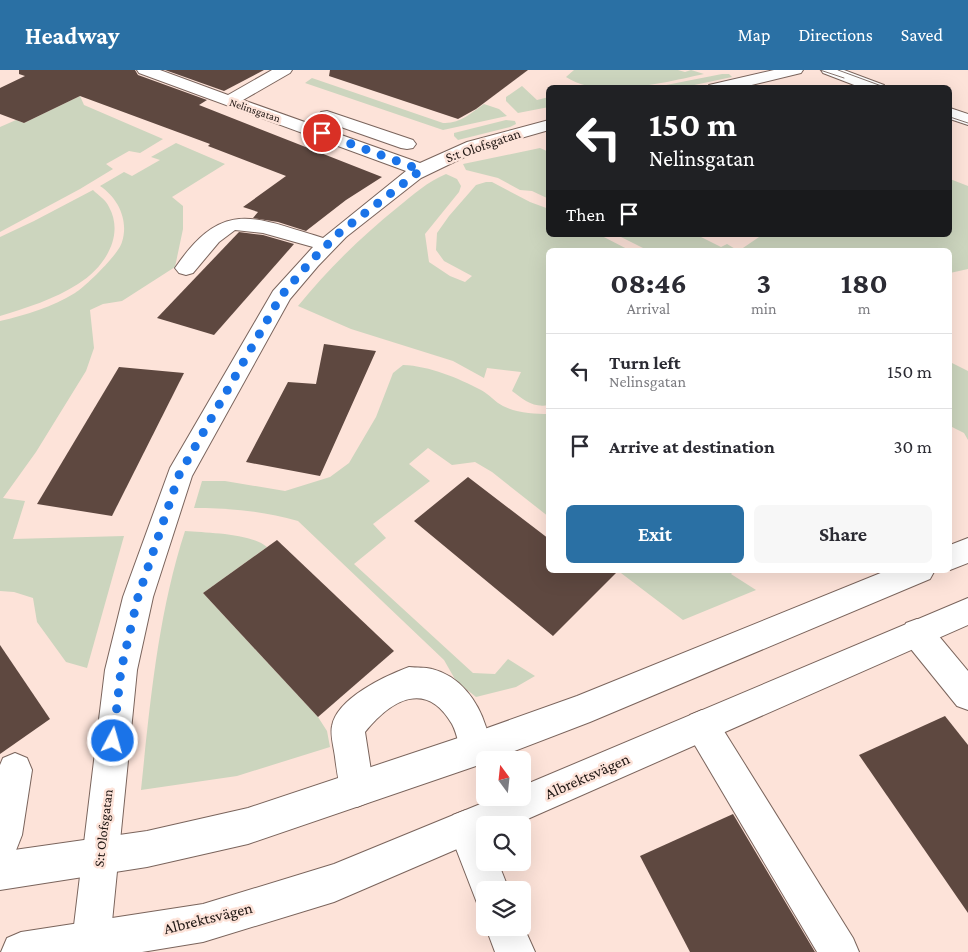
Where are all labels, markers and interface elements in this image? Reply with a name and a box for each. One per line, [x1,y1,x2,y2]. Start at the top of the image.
text: Headway [25,22,119,49]
text: Map [738,25,770,45]
text: Directions [798,25,873,45]
text: Saved [901,25,943,45]
street label: Nelinsgatan [228,96,282,125]
icon: left [566,105,631,170]
text: 150 m [649,105,737,144]
pin [301,112,343,154]
icon: arrive [308,119,336,147]
street label: S:t Olofsgatan [443,125,523,165]
text: Nelinsgatan [649,146,755,171]
icon: arrive [615,200,643,228]
text: Then [566,204,605,225]
text: 08:46 [610,266,687,299]
text: 3 [756,266,771,299]
text: 180 [841,266,888,299]
text: Arrival [627,300,670,317]
text: min [751,300,777,317]
text: m [858,300,871,317]
text: Turn left [609,352,681,373]
icon: left [566,357,594,385]
text: 150 m [887,361,932,382]
text: Nelinsgatan [609,373,686,390]
icon: arrive [566,432,594,460]
text: Arrive at destination [609,436,775,457]
text: 30 m [893,436,932,457]
button: Exit [566,505,744,563]
button: Share [754,505,932,563]
position arrow [86,714,138,766]
street label: Albrektsvägen [542,750,633,803]
north arrow [476,751,531,806]
map controls [476,751,531,936]
street label: S:t Olofsgatan [90,788,116,868]
button: search [476,816,531,871]
button: layers [476,881,531,936]
street label: Albrektsvägen [162,899,255,938]

